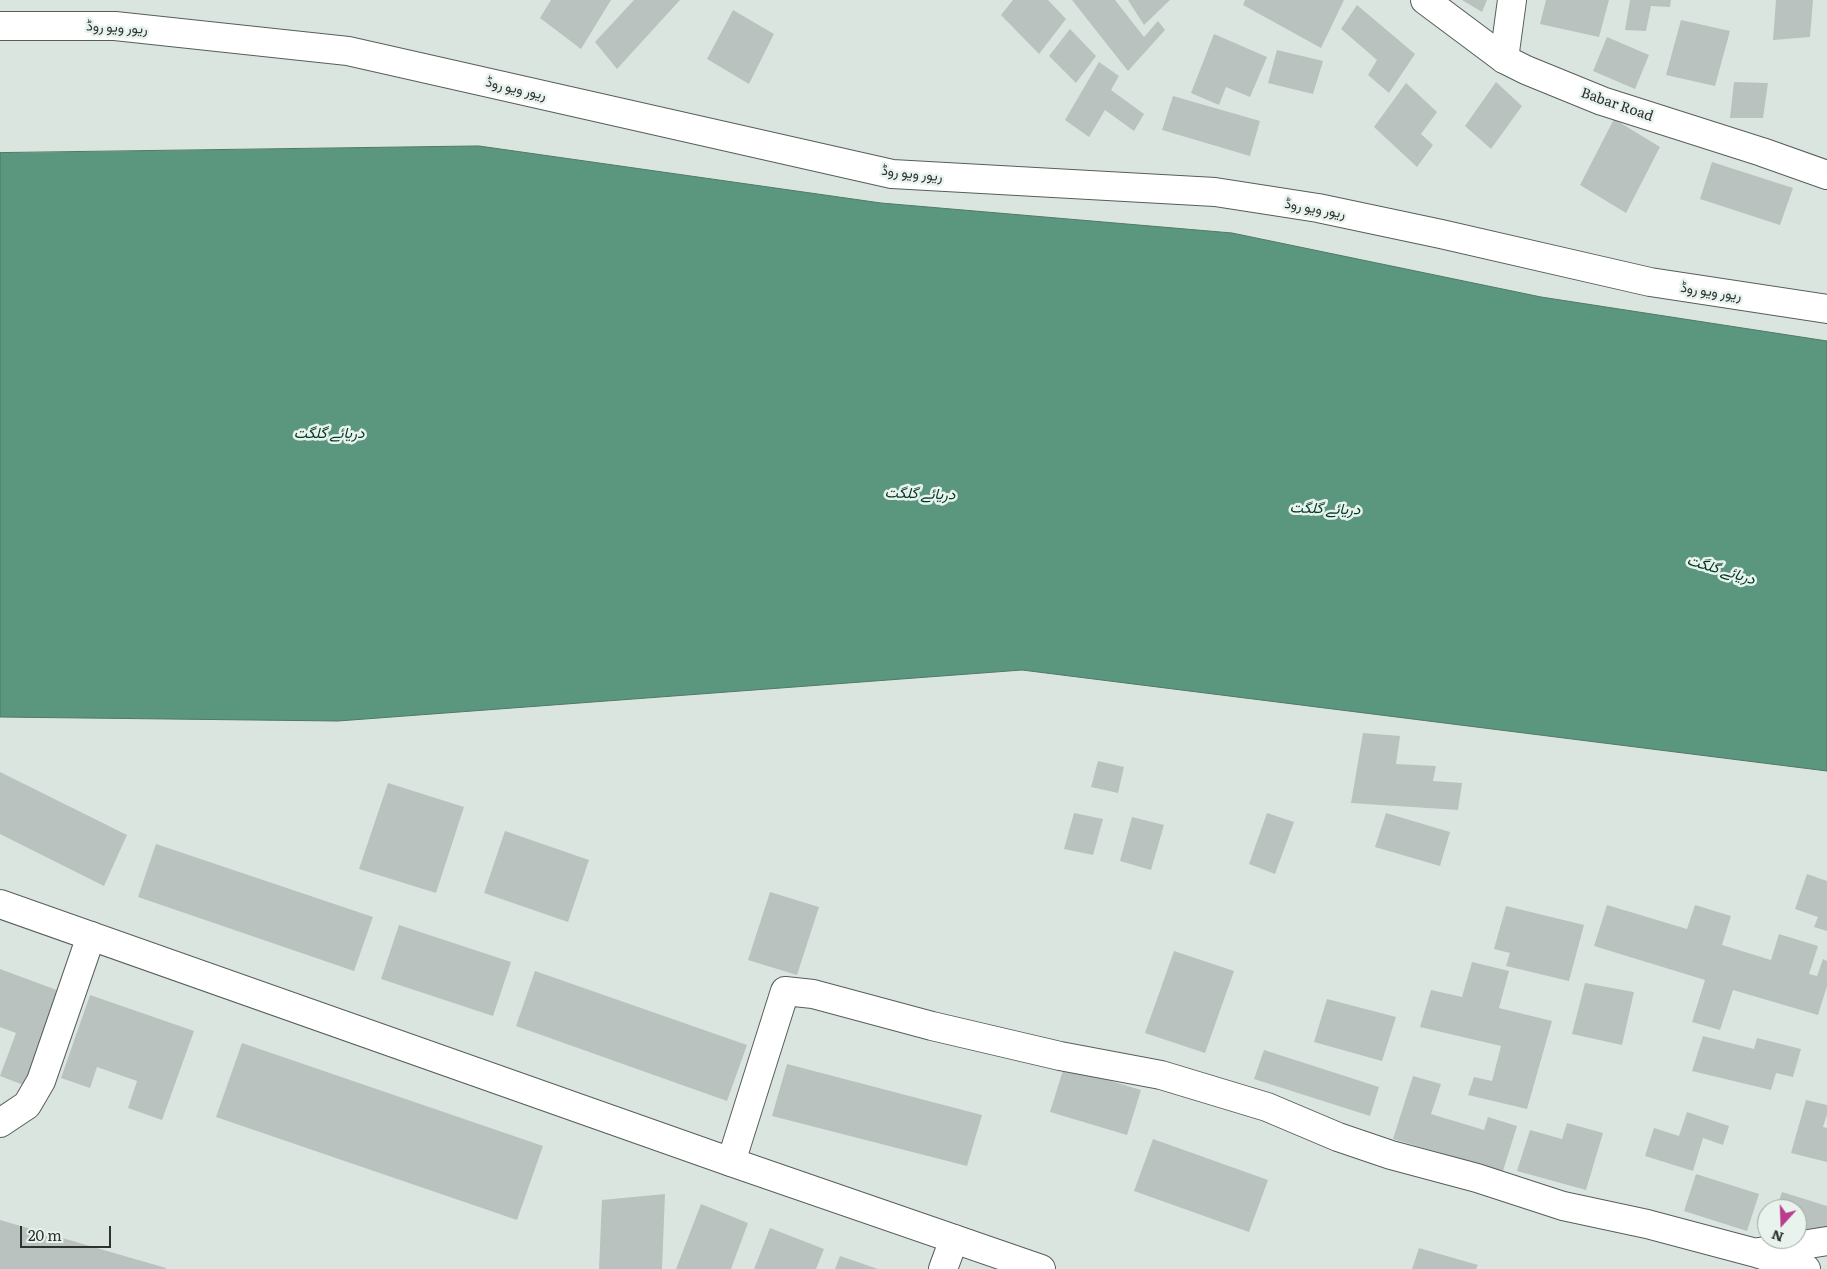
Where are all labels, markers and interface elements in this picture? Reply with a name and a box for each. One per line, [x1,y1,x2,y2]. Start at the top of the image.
street label: ریور ویو روڈ [86,18,148,38]
street label: ریور ویو روڈ [484,74,548,104]
street label: Babar Road [1578,85,1656,125]
street label: ریور ویو روڈ [880,162,944,186]
street label: ریور ویو روڈ [1283,195,1347,223]
street label: ریور ویو روڈ [1679,279,1743,305]
water label: دریائے گلگت [294,425,364,443]
water label: دریائے گلگت [884,484,956,504]
water label: دریائے گلگت [1289,499,1361,519]
water label: دریائے گلگت [1685,551,1757,589]
north arrow [1757,1199,1807,1249]
scale bar [22,1216,114,1248]
text: 20 m [28,1223,62,1246]
text: N [1768,1226,1786,1249]

